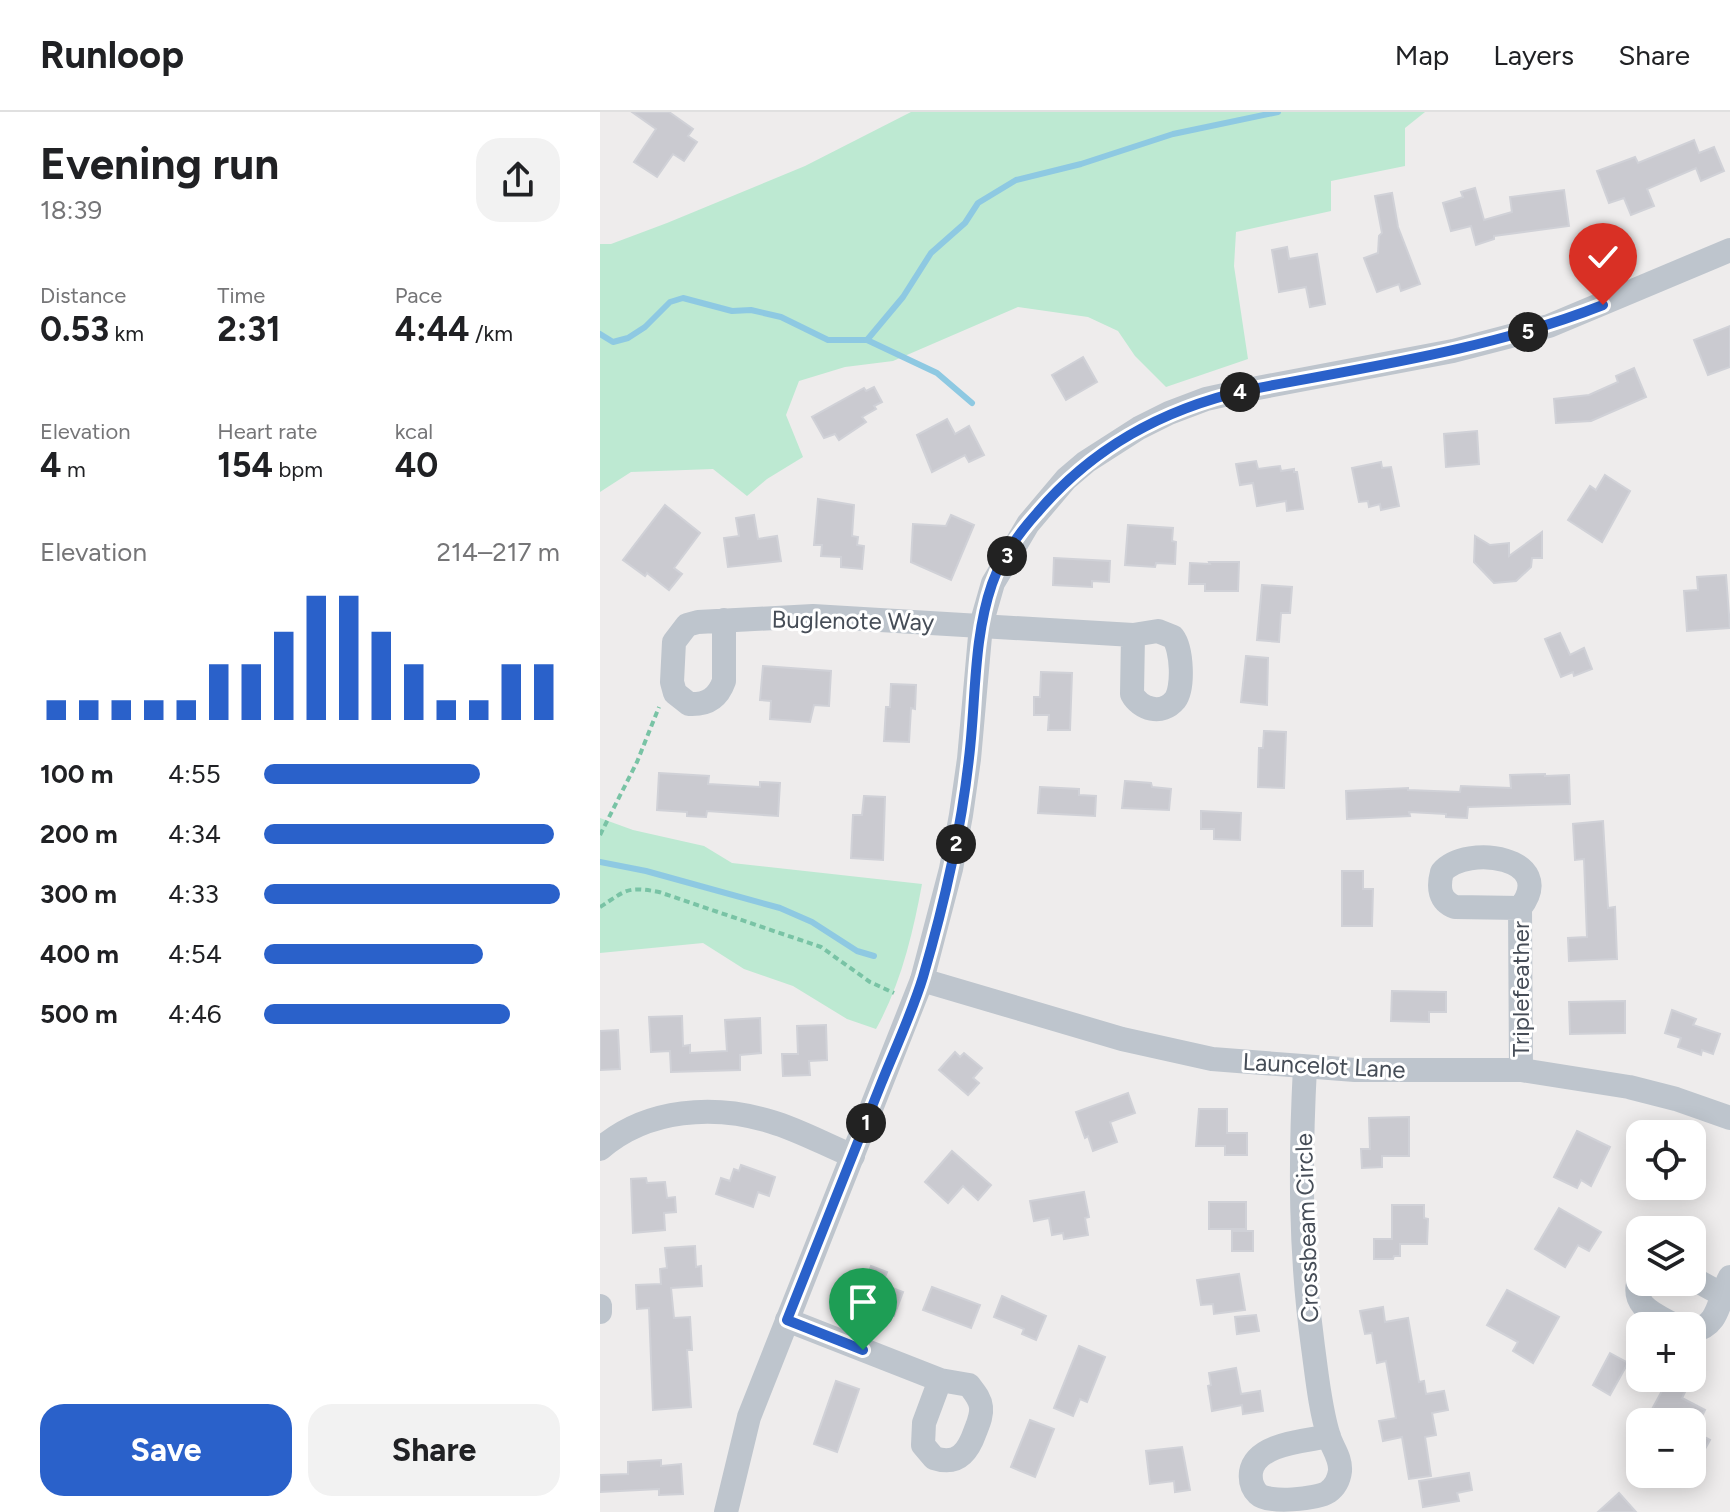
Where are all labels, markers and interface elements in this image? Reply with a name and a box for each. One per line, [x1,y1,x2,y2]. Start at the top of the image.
text: Runloop [40,32,184,78]
text: Map [1395,38,1449,72]
text: Layers [1493,38,1574,72]
text: Share [1618,38,1690,72]
text: Evening run [40,137,279,190]
button: share [476,138,560,222]
text: 18:39 [40,194,102,226]
pin [1569,223,1637,305]
icon: check [1581,235,1625,279]
text: Distance [40,282,126,309]
text: Time [217,282,265,309]
text: Pace [395,282,442,309]
text: 0.53 [40,309,109,350]
text: 2:31 [217,309,281,350]
text: 4:44 [395,309,469,350]
pin: 5 [1508,312,1548,352]
text: 5 [1522,318,1534,345]
text: km [109,320,144,347]
text: /km [469,320,513,347]
pin: 4 [1220,372,1260,412]
text: 4 [1233,378,1247,405]
text: Elevation [40,418,130,445]
text: Heart rate [217,418,317,445]
text: kcal [395,418,433,445]
text: 4 [40,445,62,486]
text: 154 [217,445,273,486]
text: 40 [395,445,438,486]
text: m [62,456,86,483]
text: bpm [273,456,323,483]
text: Elevation [40,536,147,568]
text: 214–217 m [436,536,560,568]
pin: 3 [987,536,1027,576]
text: 3 [1001,542,1013,569]
street label: Buglenote Way [771,605,935,636]
text: 100 m [40,758,114,790]
text: 4:55 [168,758,221,790]
text: 200 m [40,818,118,850]
text: 4:34 [168,818,221,850]
pin: 2 [936,824,976,864]
text: 2 [950,830,962,857]
text: 300 m [40,878,117,910]
text: 4:33 [168,878,219,910]
street label: Triplefeather [1506,921,1535,1057]
text: 400 m [40,938,119,970]
text: 4:54 [168,938,222,970]
text: 500 m [40,998,118,1030]
text: 4:46 [168,998,222,1030]
street label: Launcelot Lane [1242,1047,1406,1084]
pin: 1 [846,1103,886,1143]
text: 1 [861,1109,871,1136]
map controls [1626,1120,1706,1488]
button: locate [1626,1120,1706,1200]
street label: Crossbeam Circle [1289,1133,1324,1323]
button: layers [1626,1216,1706,1296]
pin [829,1268,897,1350]
icon: arrive [841,1280,885,1324]
button: + [1626,1312,1706,1392]
button: Save [40,1404,292,1496]
button: Share [308,1404,560,1496]
button: − [1626,1408,1706,1488]

